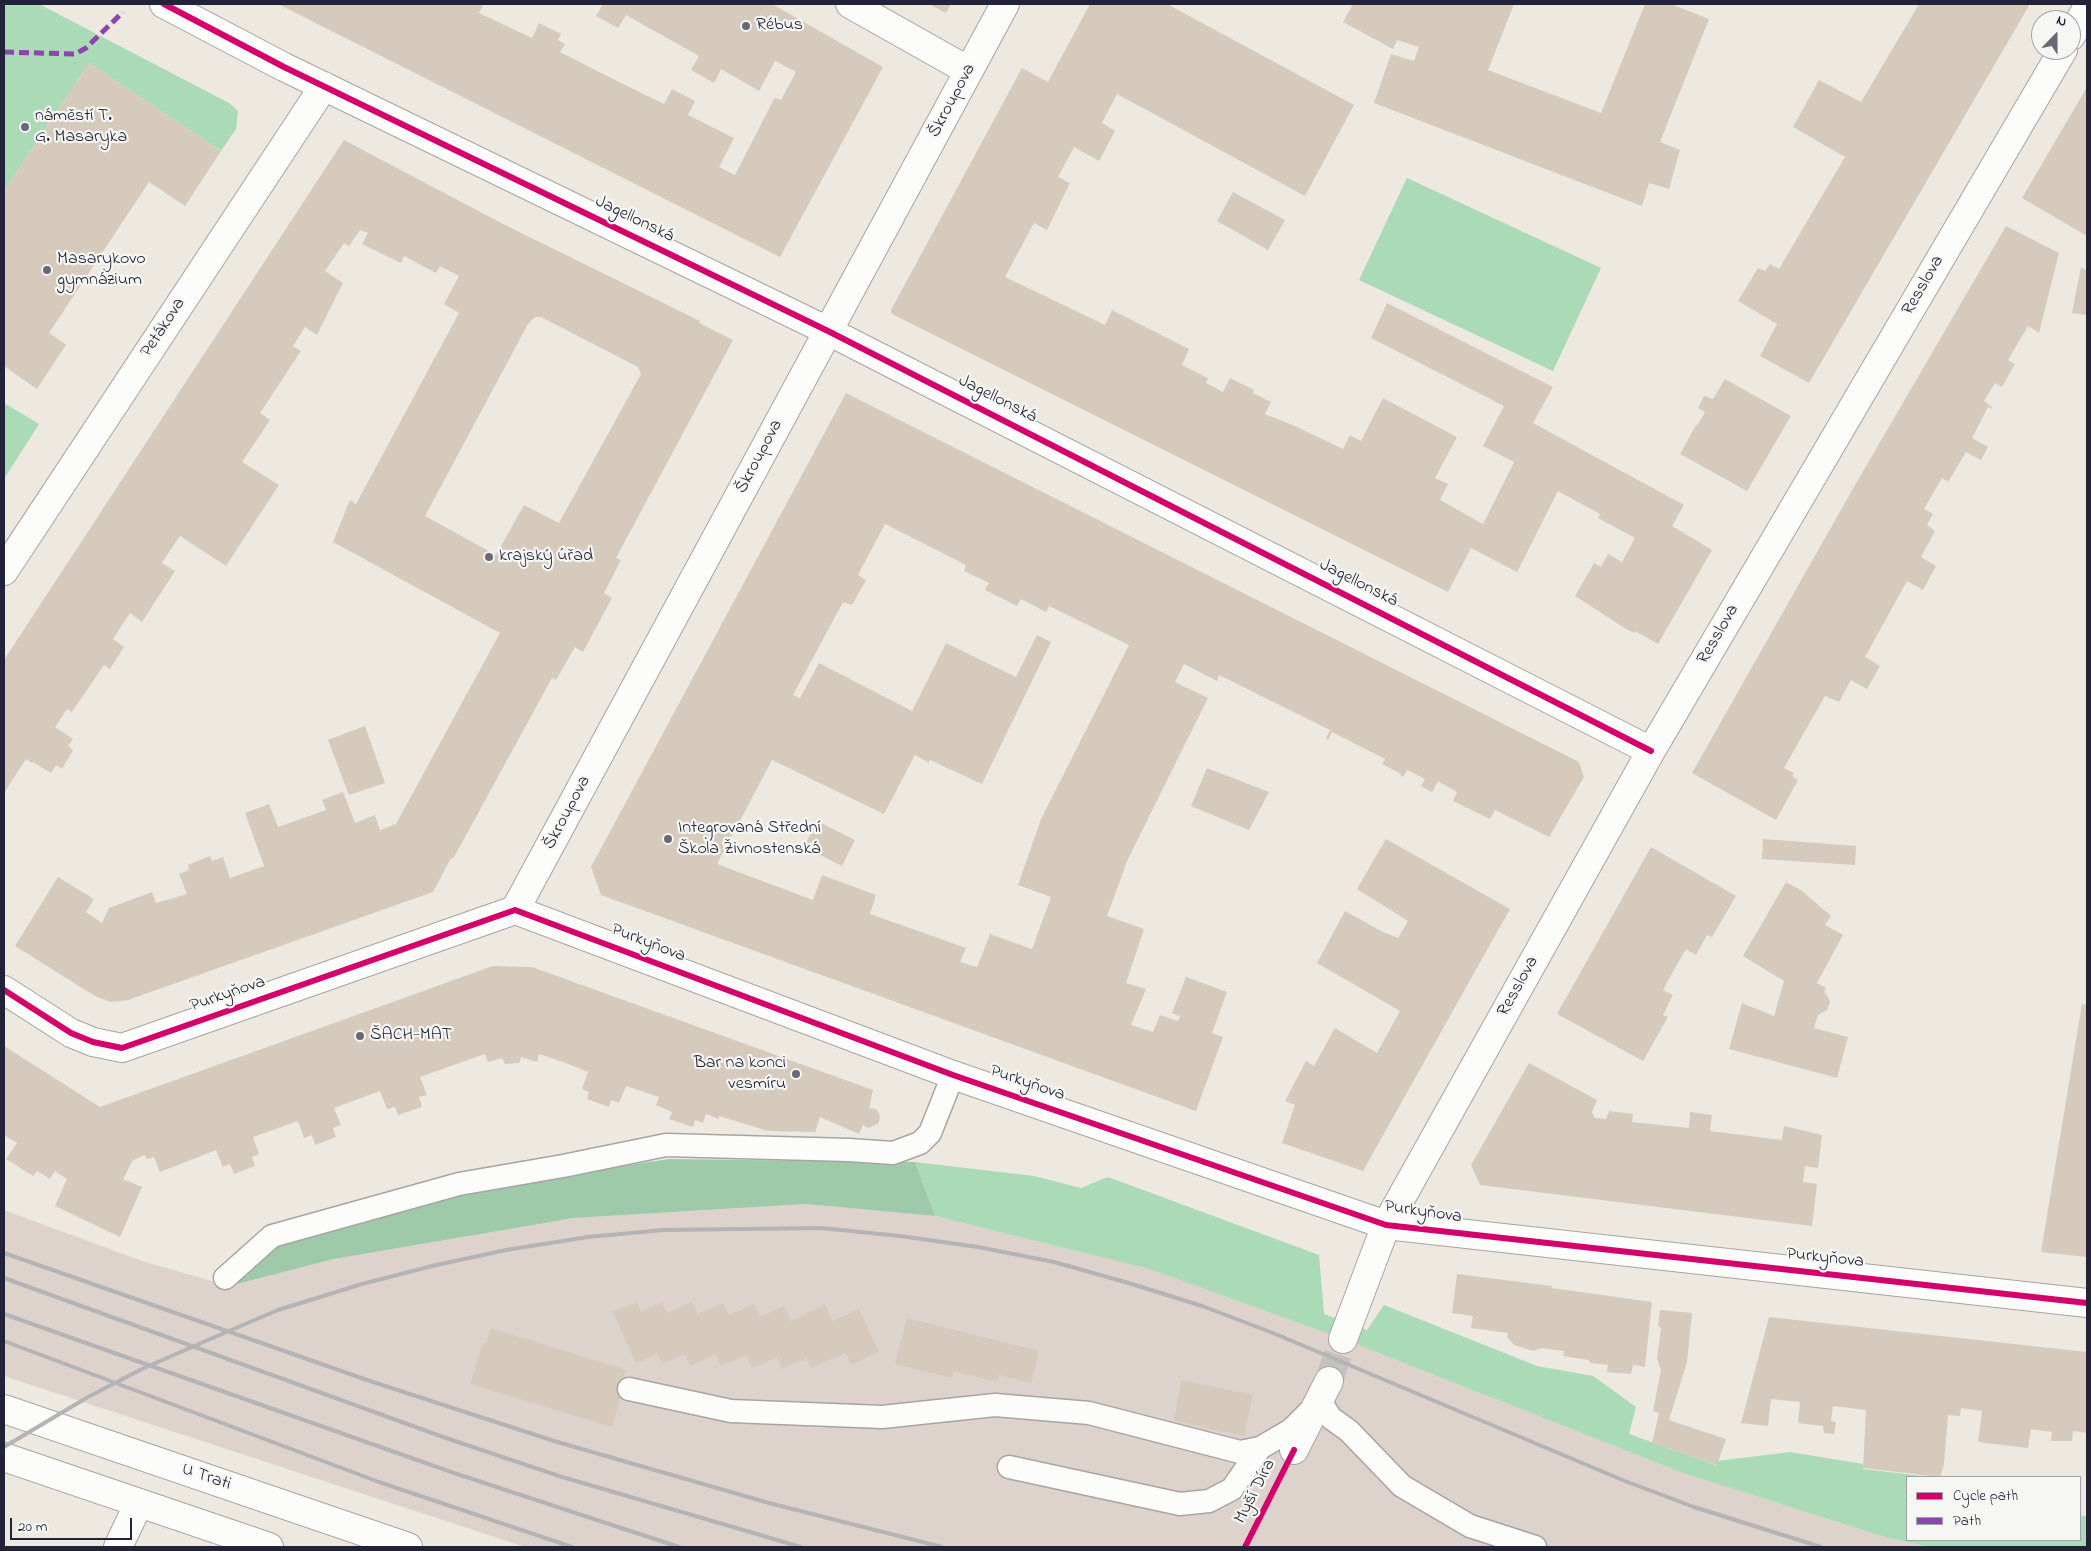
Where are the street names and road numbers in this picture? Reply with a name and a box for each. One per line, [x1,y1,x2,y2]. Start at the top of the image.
street label: Škroupova [925,60,981,142]
street label: Jagellonská [591,192,677,248]
street label: Resslova [1898,252,1950,320]
street label: Petákova [137,294,191,362]
street label: Jagellonská [954,371,1040,429]
street label: Škroupova [732,416,788,498]
street label: Jagellonská [1315,555,1401,613]
street label: Resslova [1693,601,1745,669]
street label: Škroupova [540,772,596,854]
street label: Purkyňova [608,920,688,968]
street label: Resslova [1494,953,1544,1021]
street label: Purkyňova [188,972,268,1018]
street label: Purkyňova [987,1061,1067,1107]
street label: Purkyňova [1383,1197,1463,1229]
street label: Purkyňova [1785,1244,1865,1274]
street label: Myší Díra [1231,1456,1281,1528]
street label: U Trati [178,1460,234,1496]

